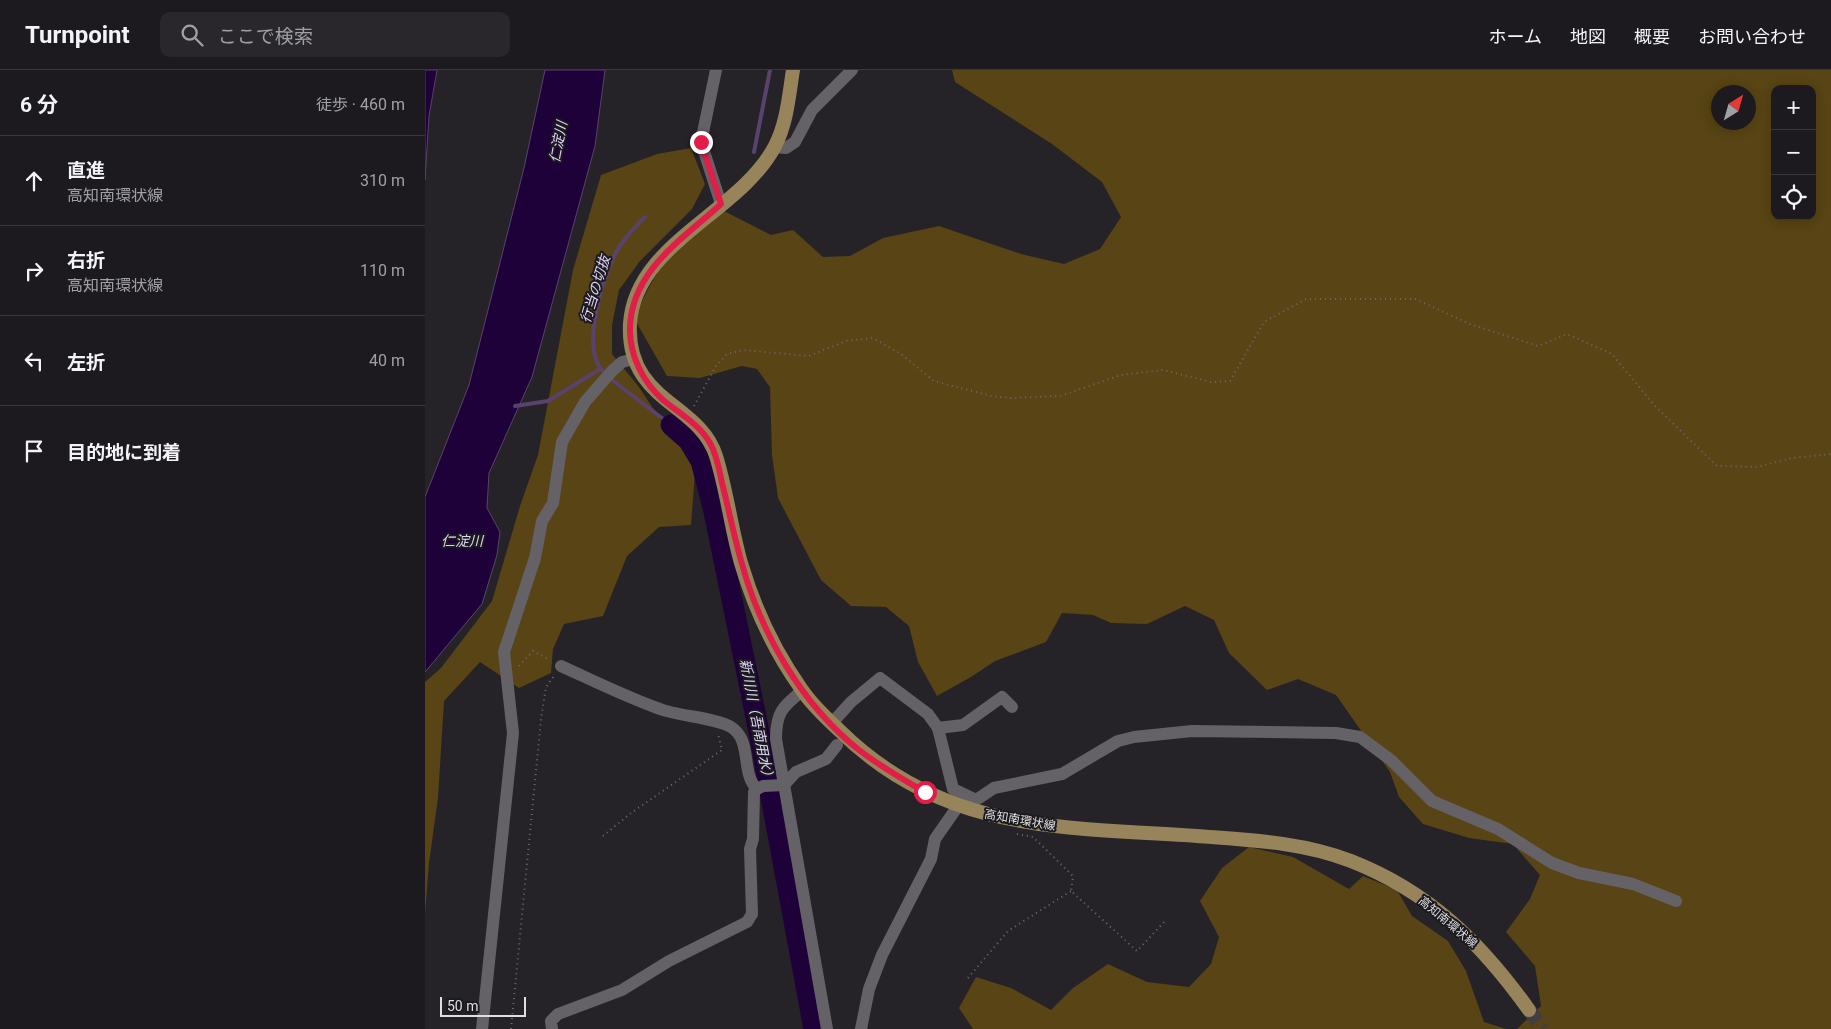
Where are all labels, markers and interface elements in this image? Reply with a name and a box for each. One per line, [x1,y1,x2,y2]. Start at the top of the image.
search box [160,12,510,57]
text: Turnpoint [25,21,130,49]
icon: search [178,21,206,49]
text: ここで検索 [218,25,313,48]
text: ホーム [1489,26,1542,47]
text: 地図 [1570,26,1606,47]
text: 概要 [1634,26,1670,47]
text: お問い合わせ [1698,26,1806,47]
north arrow [1711,85,1756,130]
map controls [1771,85,1816,220]
button: + [1771,85,1816,130]
text: 6 分 [20,93,58,117]
text: 徒歩 · 460 m [316,95,405,114]
water label: 仁淀川 [546,118,570,164]
button: − [1771,130,1816,175]
route end [690,131,713,154]
text: 直進 [67,159,105,182]
icon: ahead [20,167,48,195]
text: 310 m [360,171,405,190]
button: locate [1771,175,1816,220]
text: 高知南環状線 [67,186,163,205]
text: 右折 [67,249,105,272]
water label: 行当の切抜 [577,251,613,325]
icon: right [20,257,48,285]
text: 110 m [360,261,405,280]
text: 高知南環状線 [67,276,163,295]
icon: left [20,347,48,375]
text: 左折 [67,351,105,374]
text: 40 m [369,351,405,370]
icon: arrive [20,437,48,465]
text: 目的地に到着 [67,441,181,464]
water label: 仁淀川 [441,533,485,549]
water label: 新川川（吾南用水） [737,658,777,784]
route start [914,781,937,804]
street label: 高知南環状線 [983,807,1057,833]
street label: 高知南環状線 [1416,893,1480,951]
scale bar [440,994,526,1017]
text: 50 m [447,998,479,1014]

